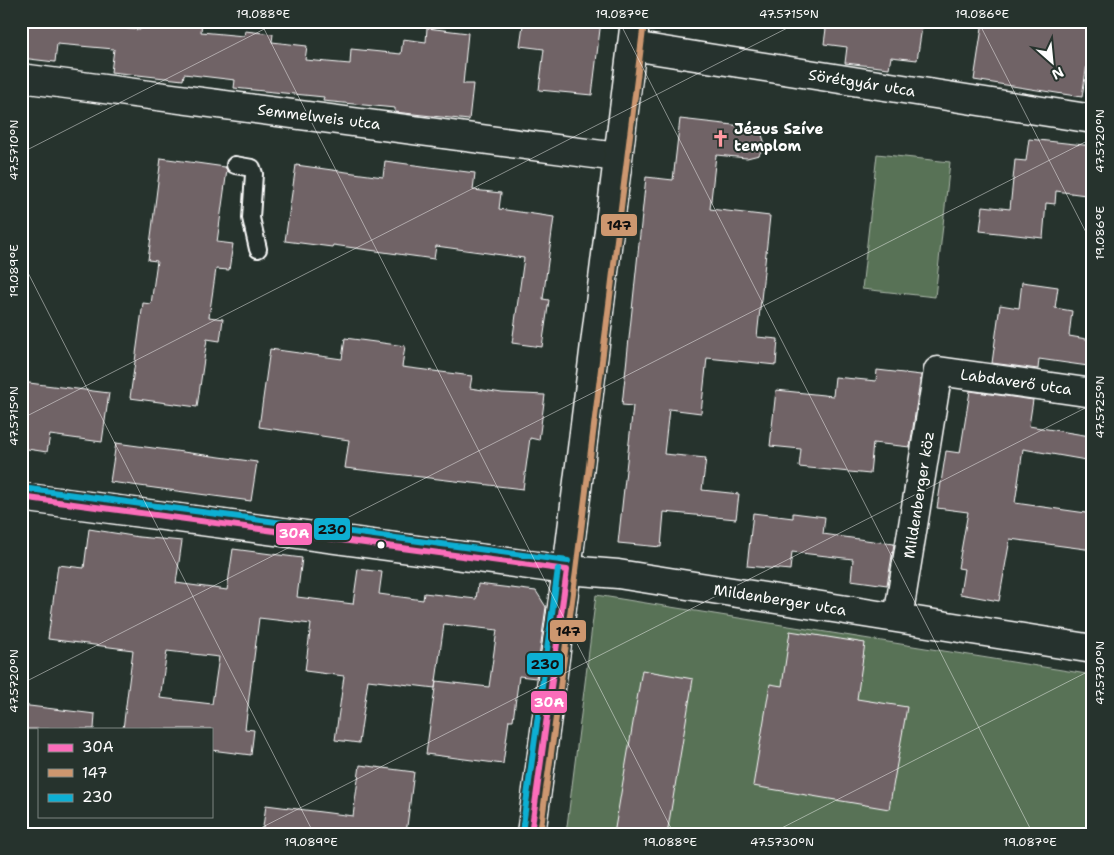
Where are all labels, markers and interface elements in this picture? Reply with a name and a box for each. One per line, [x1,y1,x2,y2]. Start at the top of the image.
text: 19.088°E [236,6,290,22]
text: 19.087°E [595,6,649,22]
text: 47.5715°N [759,6,819,22]
text: 19.086°E [955,6,1009,22]
north arrow [1026,38,1076,88]
text: N [1049,63,1067,84]
street label: Sörétgyár utca [807,65,918,101]
street label: Semmelweis utca [256,100,382,135]
text: 47.5720°N [1092,109,1108,173]
place label: Jézus Szíve templom [734,119,823,156]
text: 47.5710°N [6,120,22,180]
church icon: Jézus Szíve templom [710,128,730,148]
text: 19.086°E [1092,206,1108,260]
line badge: 147 [600,213,638,237]
text: 147 [606,216,632,234]
text: 19.089°E [6,244,22,298]
street label: Labdaverő utca [959,364,1074,400]
text: 47.5725°N [1092,375,1108,439]
text: 47.5715°N [6,386,22,446]
street label: Mildenberger köz [899,430,939,560]
line badge: 230 [313,517,351,541]
text: 230 [317,520,347,538]
line badge: 30A [275,522,313,546]
text: 30A [279,524,309,542]
unlabelled marker [376,540,386,550]
street label: Mildenberger utca [712,580,848,620]
line badge: 147 [549,619,587,643]
text: 147 [555,622,581,640]
text: 47.5730°N [1092,641,1108,705]
text: 47.5720°N [6,649,22,713]
line badge: 230 [526,652,564,676]
text: 230 [530,655,560,673]
line badge: 30A [530,690,568,714]
text: 30A [534,693,564,711]
legend [38,728,212,818]
text: 30A [82,737,114,757]
text: 147 [82,763,108,783]
text: 230 [82,787,112,807]
text: 19.089°E [284,834,338,850]
text: 19.088°E [643,834,697,850]
text: 47.5730°N [750,834,814,850]
text: 19.087°E [1003,834,1057,850]

